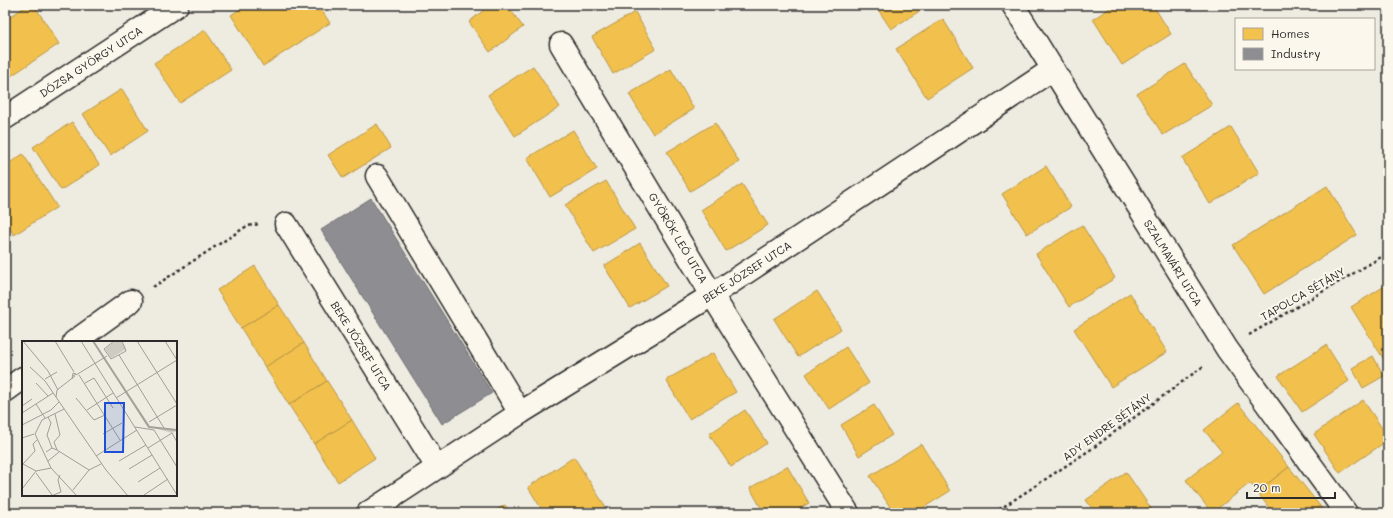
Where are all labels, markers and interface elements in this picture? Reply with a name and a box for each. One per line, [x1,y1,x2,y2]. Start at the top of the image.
legend [1235,18,1375,70]
street label: DÓZSA GYÖRGY UTCA [36,23,145,101]
text: Homes [1271,25,1310,41]
text: Industry [1271,45,1320,61]
street label: GYÖRÖK LEÓ UTCA [645,190,711,286]
street label: SZALMAVÁRI UTCA [1141,217,1206,309]
street label: BEKE JÓZSEF UTCA [699,237,794,306]
street label: TAPOLCA SÉTÁNY [1258,263,1348,324]
street label: BEKE JÓZSEF UTCA [328,298,395,393]
inset map [22,341,177,496]
street label: ADY ENDRE SÉTÁNY [1059,389,1154,464]
scale bar [1247,474,1335,500]
text: 20 m [1253,479,1281,495]

